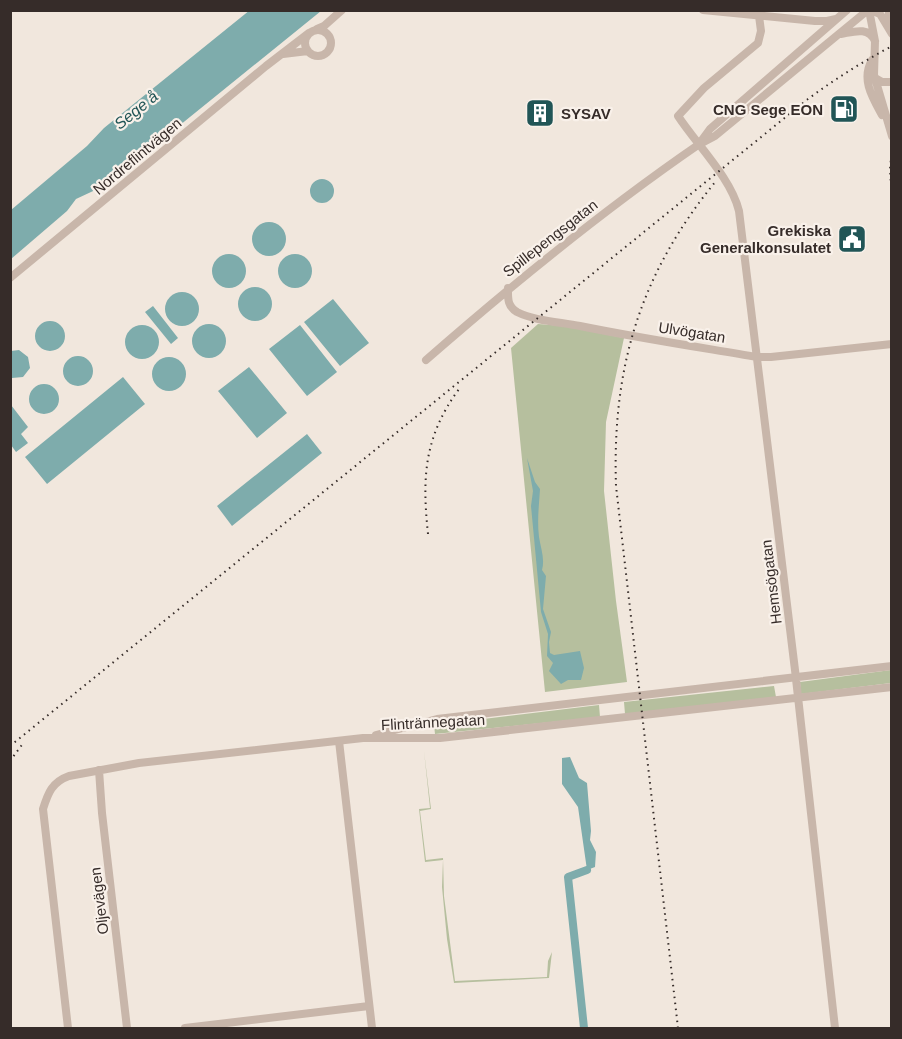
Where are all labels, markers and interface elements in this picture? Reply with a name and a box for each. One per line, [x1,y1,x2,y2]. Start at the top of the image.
water label: Sege å [111,87,161,133]
fuel station icon: CNG Sege EON [828,93,860,125]
building icon: SYSAV [524,97,556,129]
place label: CNG Sege EON [713,101,823,118]
place label: SYSAV [561,105,611,122]
street label: Nordreflintvägen [89,114,185,198]
street label: Spillepengsgatan [499,196,601,280]
place label: Grekiska Generalkonsulatet [700,222,832,256]
public building icon: Grekiska Generalkonsulatet [836,223,868,255]
street label: Ulvögatan [657,318,727,346]
street label: Hemsögatan [757,539,785,625]
street label: Flintrännegatan [381,711,485,733]
street label: Oljevägen [86,866,112,936]

